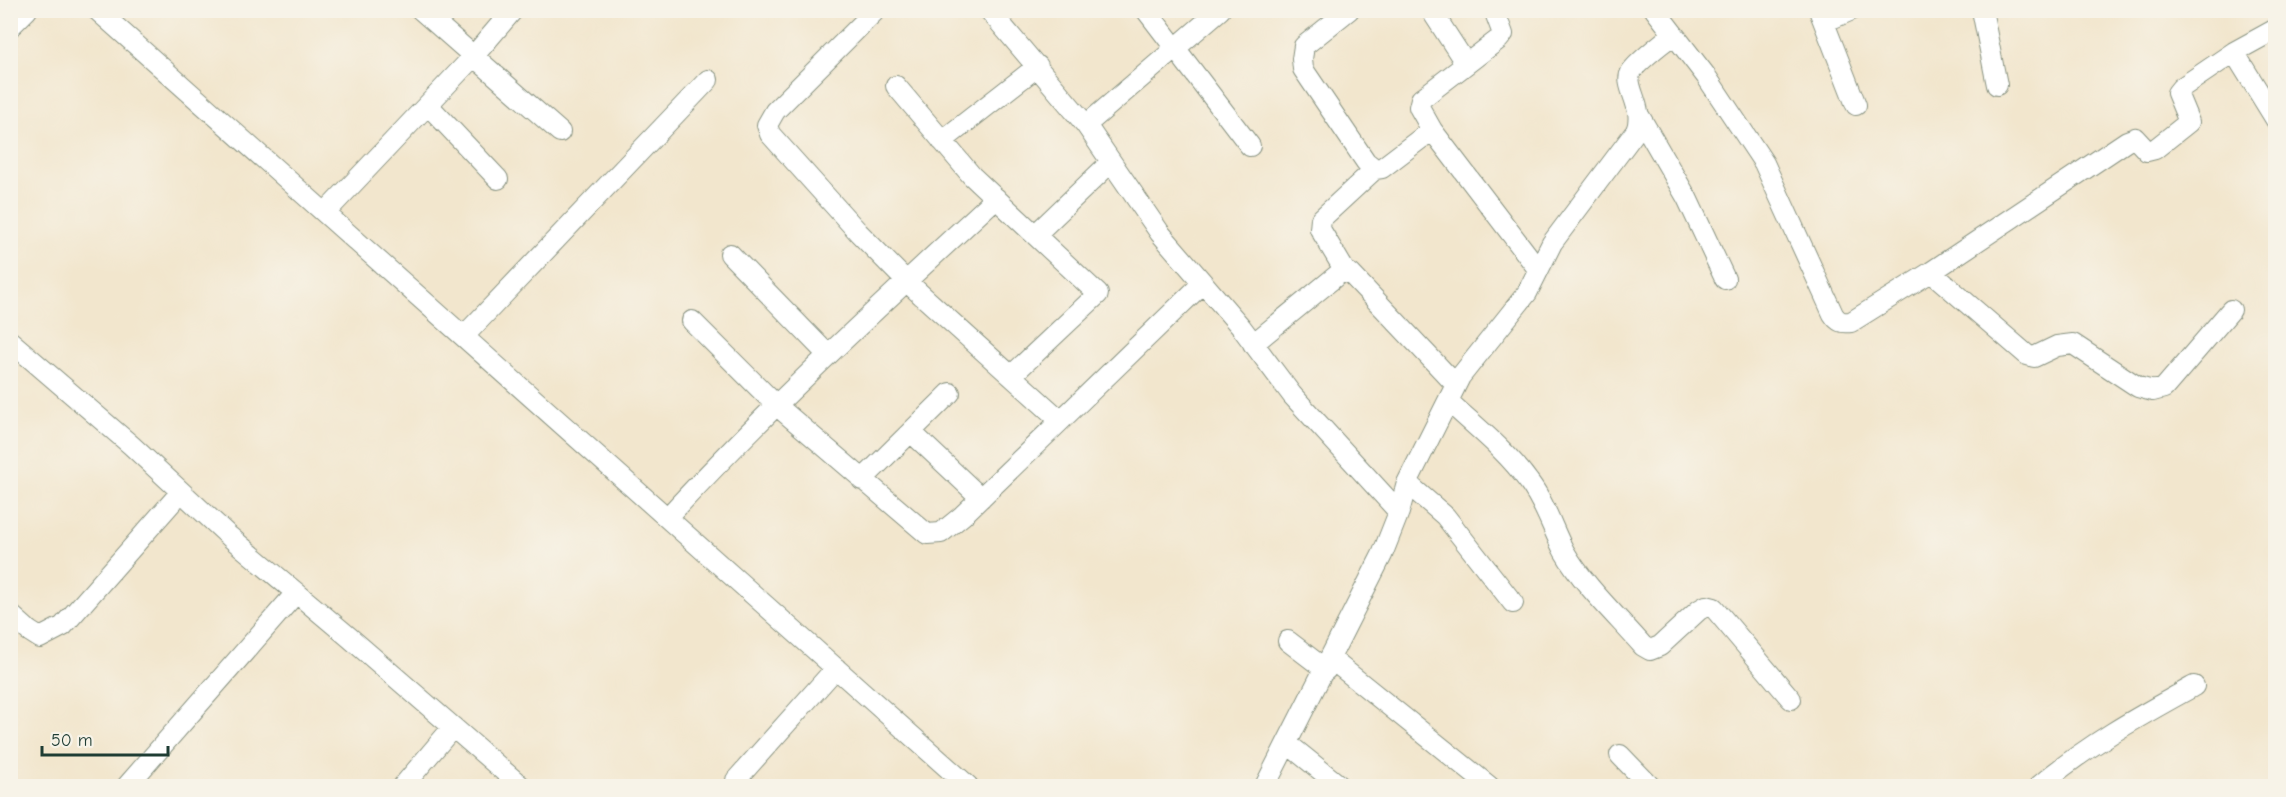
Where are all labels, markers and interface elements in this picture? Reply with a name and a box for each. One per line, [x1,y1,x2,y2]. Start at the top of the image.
scale bar [42,719,168,757]
text: 50 m [51,730,93,751]

